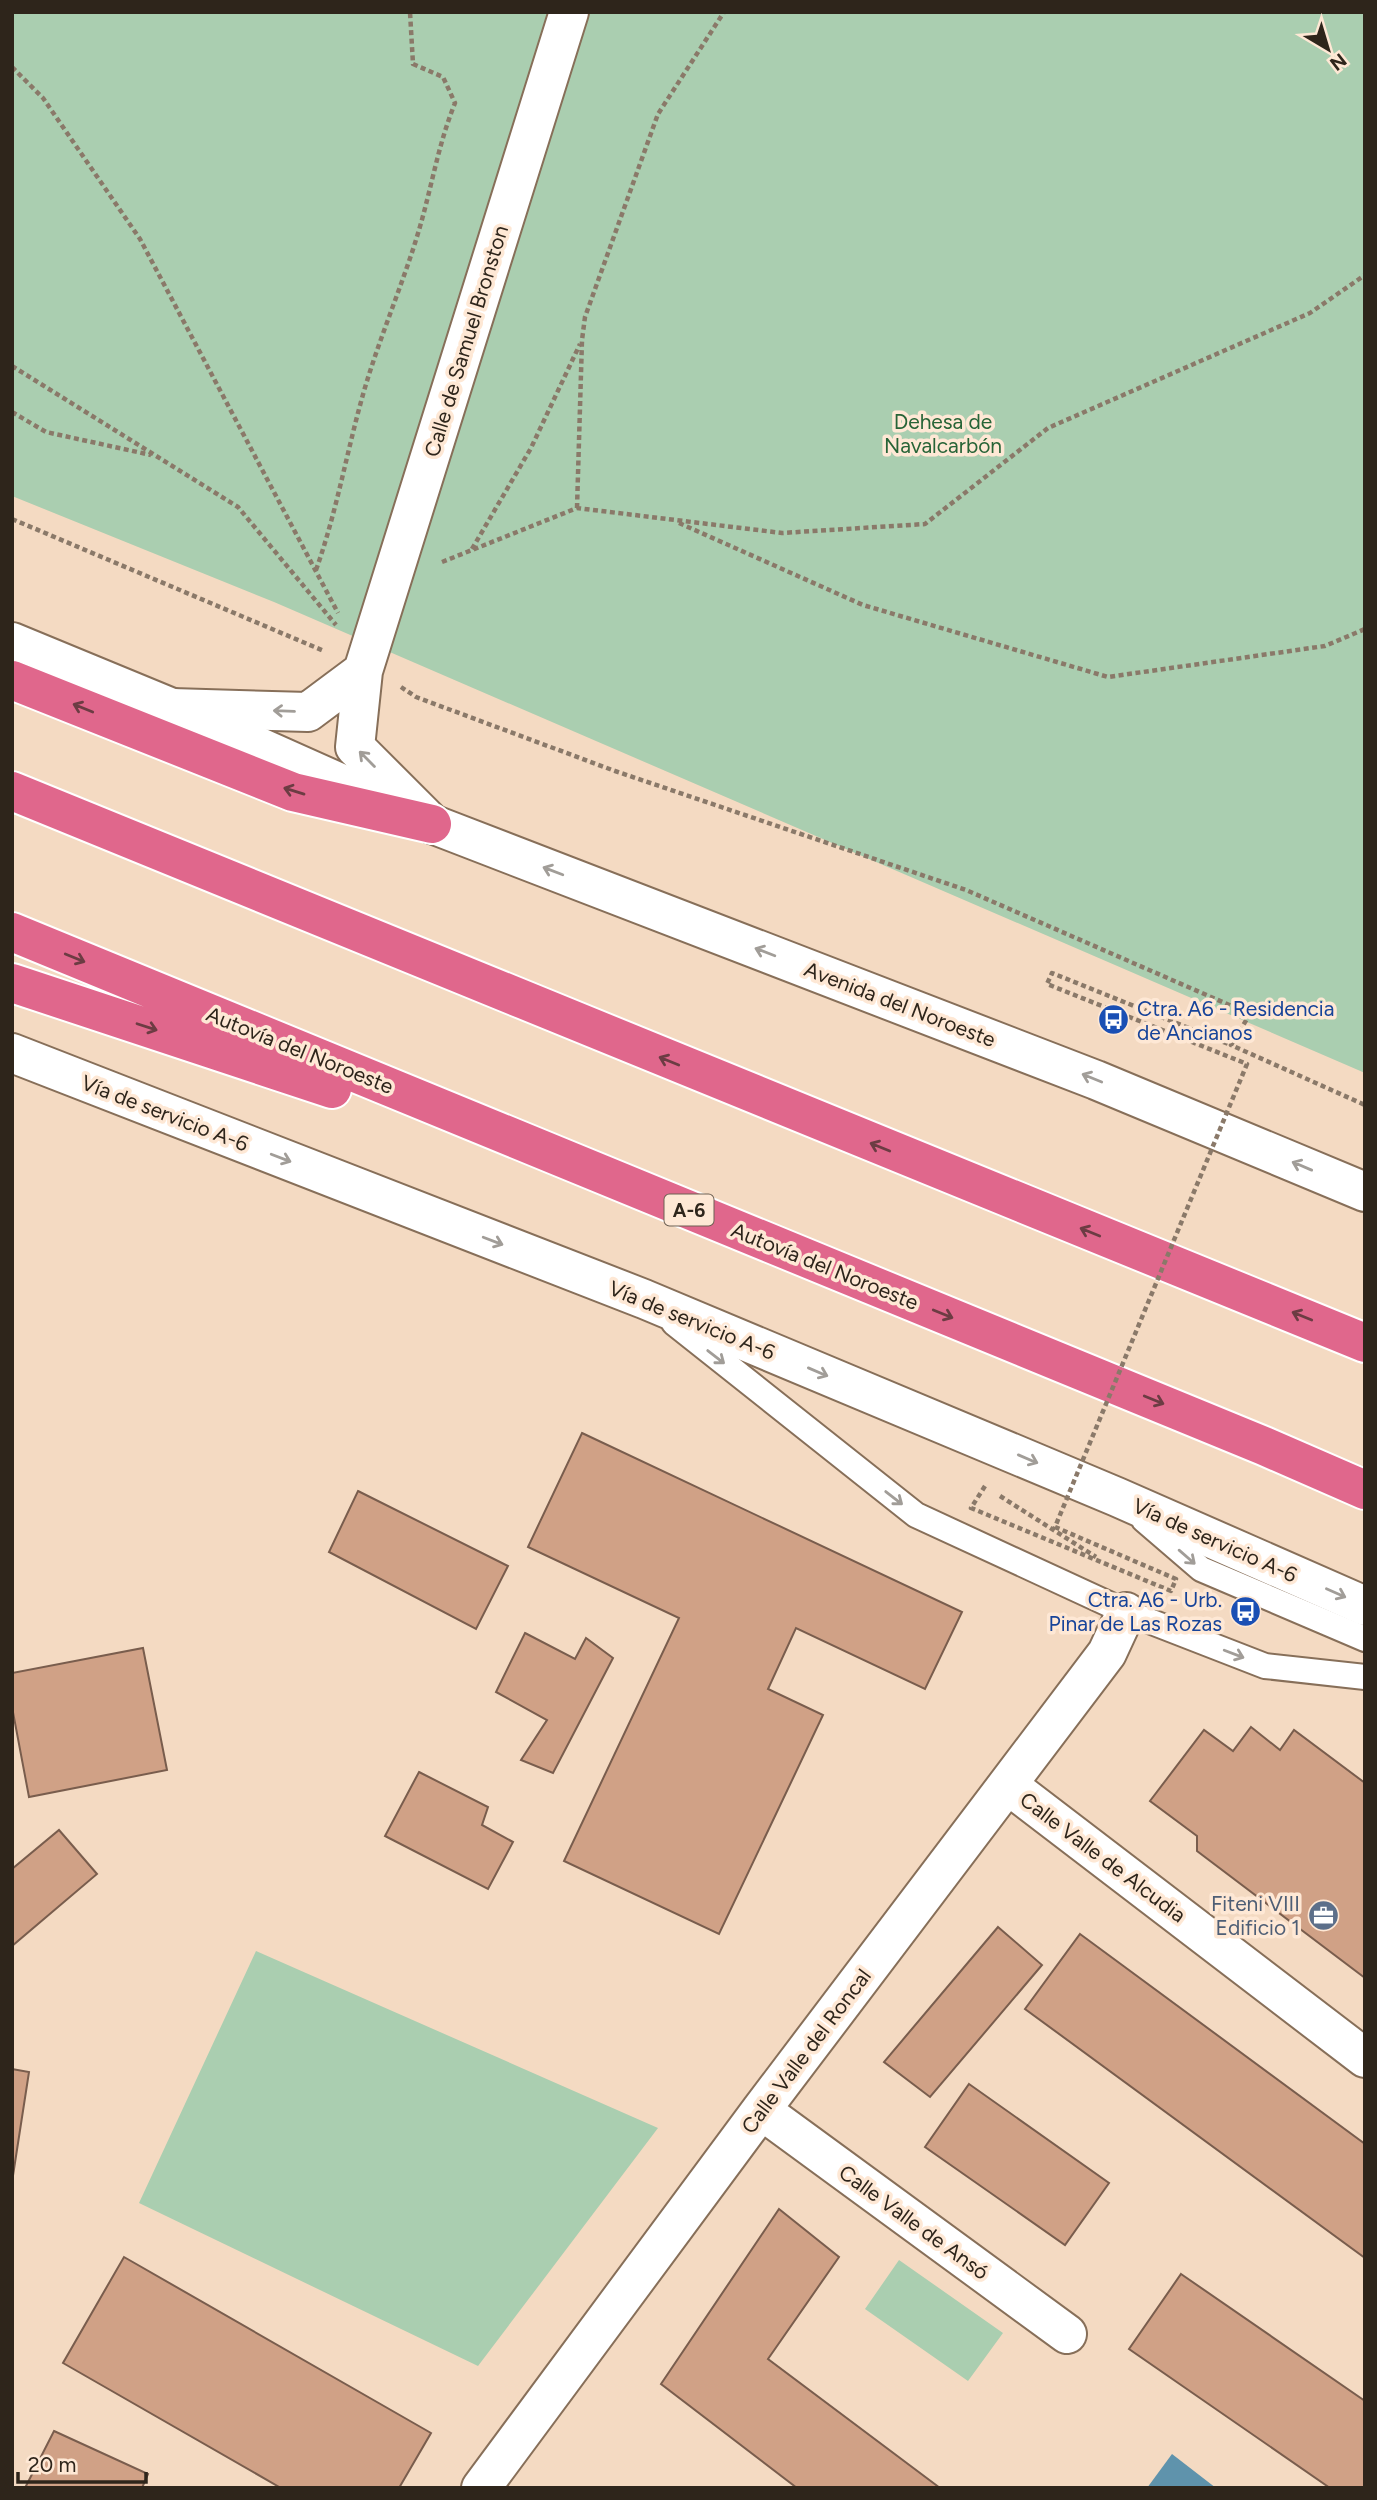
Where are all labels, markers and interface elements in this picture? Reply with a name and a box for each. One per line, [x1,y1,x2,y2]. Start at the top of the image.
north arrow [1293,14,1363,84]
text: N [1325,48,1351,76]
street label: Calle de Samuel Bronston [419,222,513,460]
park label: Dehesa de Navalcarbón [884,409,1002,458]
one-way arrow [72,701,94,714]
one-way arrow [272,704,295,718]
one-way arrow [358,750,375,767]
one-way arrow [284,784,306,797]
one-way arrow [542,863,564,876]
one-way arrow [755,945,777,958]
one-way arrow [64,952,86,965]
street label: Avenida del Noroeste [801,956,999,1052]
place label: Ctra. A6 - Residencia de Ancianos [1137,996,1334,1045]
street label: Autovía del Noroeste [203,1001,397,1099]
bus stop icon: Ctra. A6 - Residencia de Ancianos [1097,1003,1131,1037]
one-way arrow [135,1022,157,1034]
one-way arrow [659,1054,680,1067]
street label: Vía de servicio A-6 [78,1070,252,1156]
one-way arrow [1081,1071,1103,1084]
one-way arrow [869,1139,891,1152]
one-way arrow [270,1153,292,1165]
one-way arrow [1291,1158,1313,1171]
road number: A-6 [664,1194,714,1226]
street label: Autovía del Noroeste [728,1217,922,1315]
one-way arrow [1080,1224,1102,1237]
one-way arrow [482,1235,504,1248]
street label: Vía de servicio A-6 [605,1275,779,1365]
one-way arrow [932,1308,953,1321]
one-way arrow [1292,1309,1313,1322]
one-way arrow [707,1349,725,1364]
one-way arrow [806,1366,828,1379]
one-way arrow [1142,1395,1164,1408]
one-way arrow [1016,1454,1038,1467]
one-way arrow [885,1491,903,1506]
street label: Vía de servicio A-6 [1129,1493,1301,1587]
one-way arrow [1178,1549,1196,1565]
place label: Ctra. A6 - Urb. Pinar de Las Rozas [1049,1587,1222,1636]
one-way arrow [1325,1587,1347,1600]
bus stop icon: Ctra. A6 - Urb. Pinar de Las Rozas [1228,1594,1262,1628]
one-way arrow [1223,1648,1244,1661]
street label: Calle Valle de Alcudia [1015,1787,1191,1927]
place label: Fiteni VIII Edificio 1 [1211,1891,1300,1940]
office icon: Fiteni VIII Edificio 1 [1306,1898,1340,1932]
street label: Calle Valle del Roncal [736,1964,876,2138]
street label: Calle Valle de Ansó [834,2159,994,2285]
scale bar [18,2440,145,2484]
text: 20 m [28,2452,76,2477]

